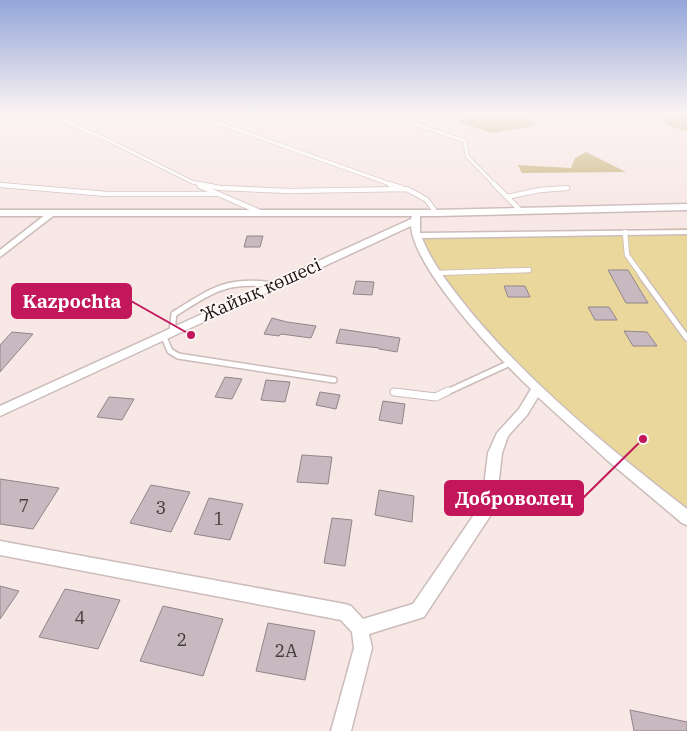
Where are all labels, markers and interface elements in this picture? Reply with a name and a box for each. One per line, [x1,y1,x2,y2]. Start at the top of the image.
street label: Жайық көшесі [197,253,325,326]
callout: Kazpochta [12,284,131,318]
text: Kazpochta [23,289,122,313]
callout: Доброволец [445,481,583,515]
text: Доброволец [455,486,573,510]
house number: 7 [19,494,29,517]
house number: 3 [156,496,166,519]
house number: 1 [214,507,224,530]
house number: 4 [75,606,85,629]
house number: 2 [177,628,187,651]
house number: 2А [274,639,298,662]

